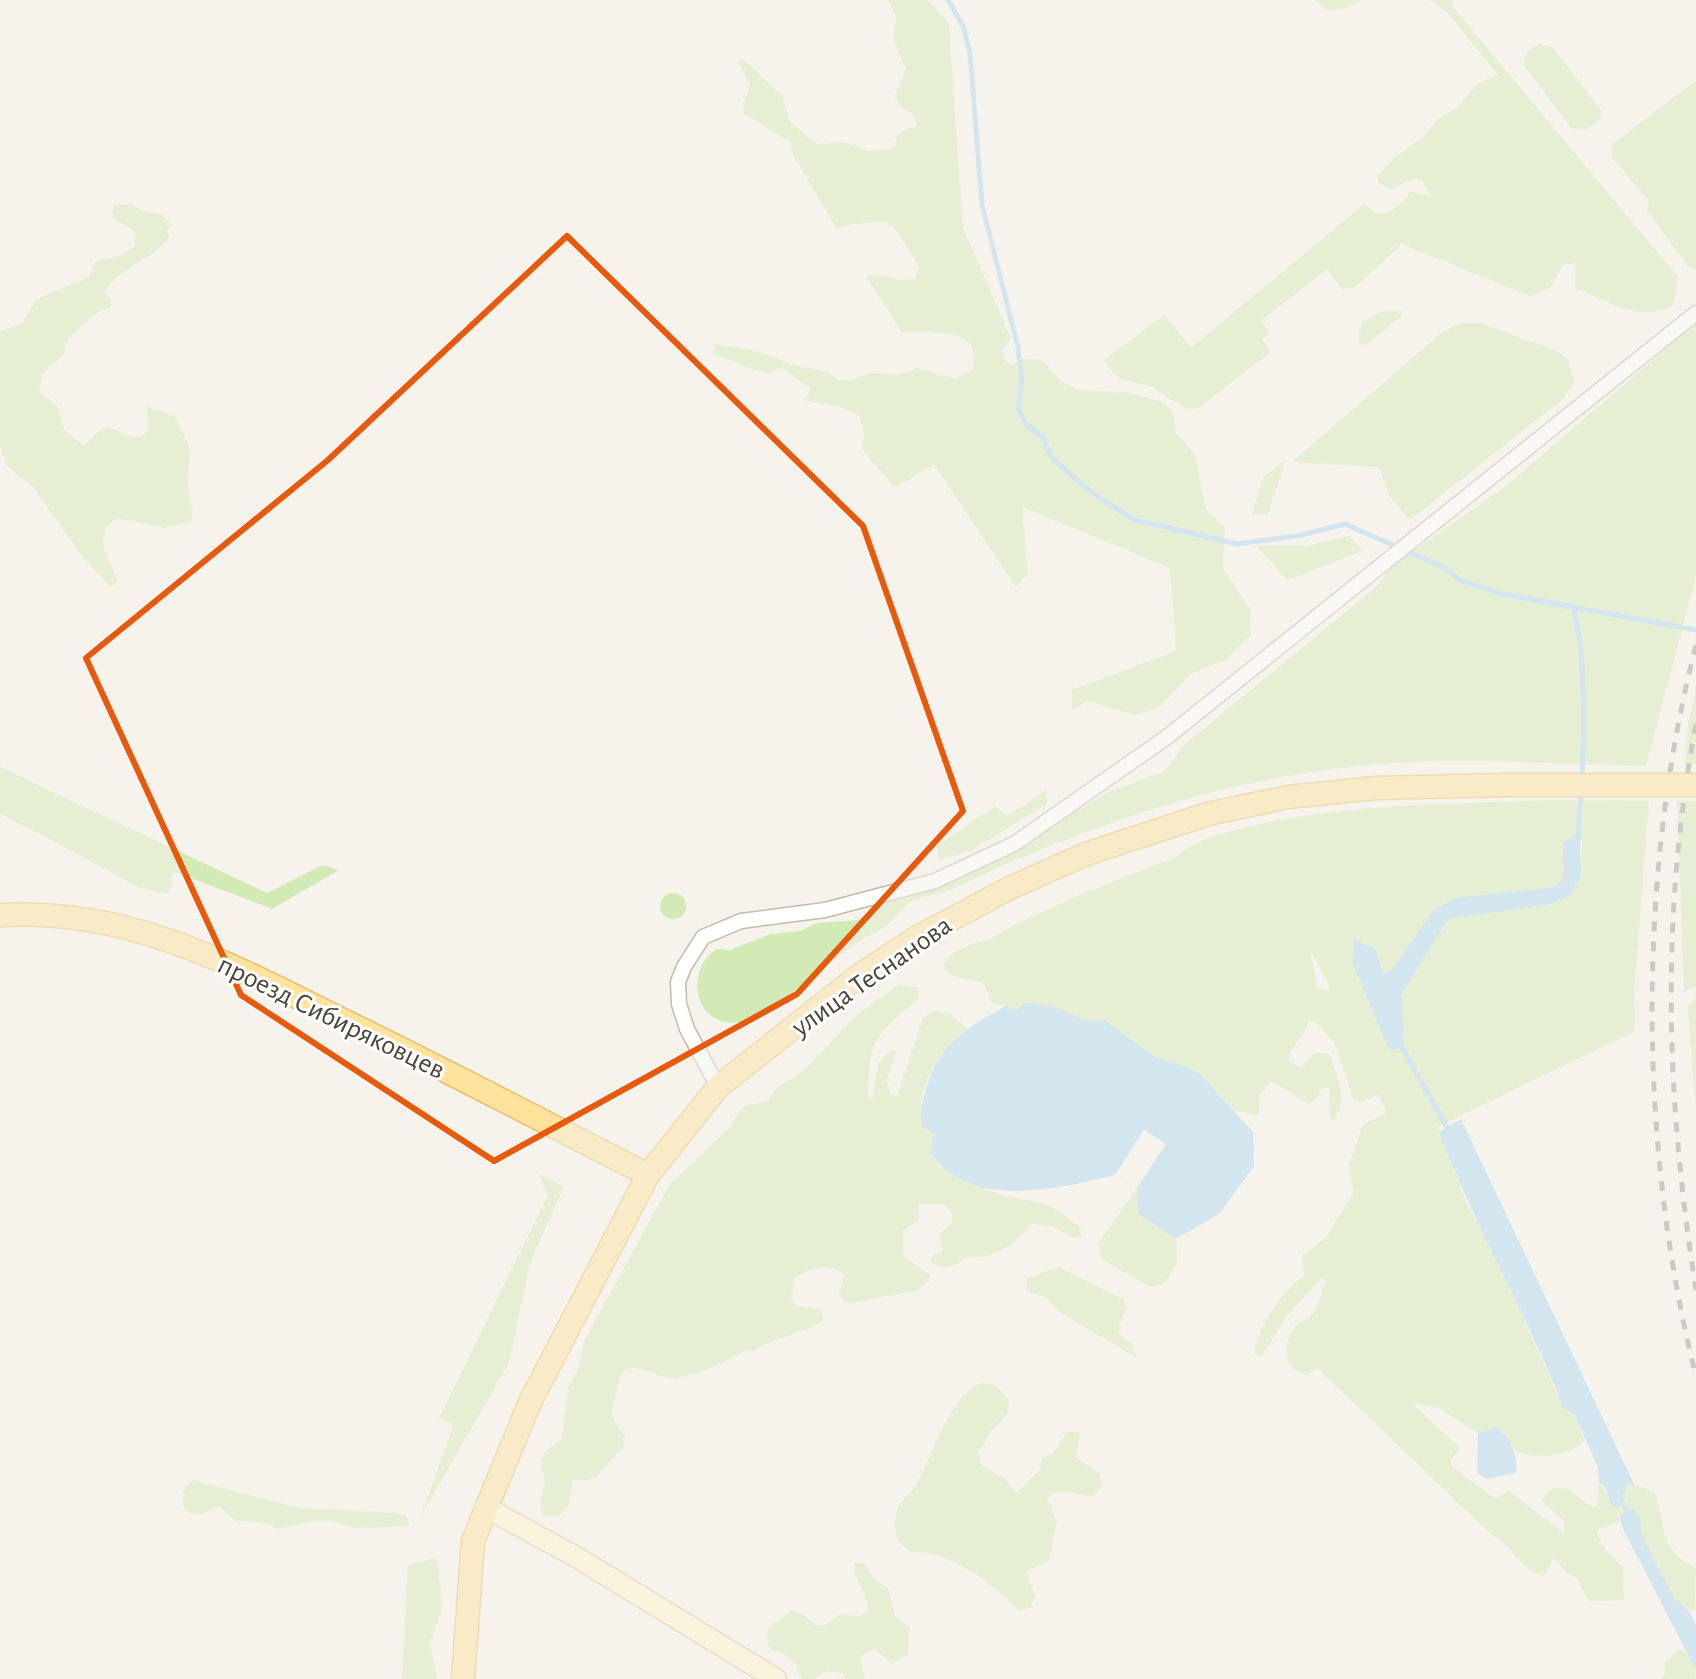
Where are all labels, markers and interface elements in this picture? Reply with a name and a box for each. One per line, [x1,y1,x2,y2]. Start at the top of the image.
street label: улица Теснанова [786,911,957,1043]
street label: проезд Сибиряковцев [213,951,449,1085]

